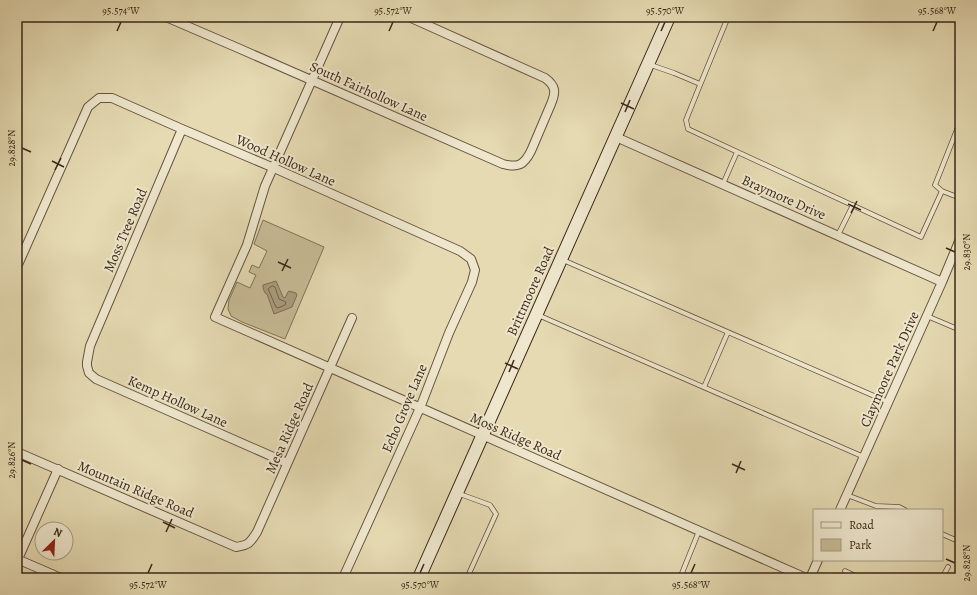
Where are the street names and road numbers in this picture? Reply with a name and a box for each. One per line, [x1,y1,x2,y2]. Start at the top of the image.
street label: South Fairhollow Lane [307,57,431,126]
street label: Wood Hollow Lane [232,130,339,191]
street label: Braymore Drive [739,170,829,224]
street label: Moss Tree Road [99,185,152,275]
street label: Brittmoore Road [502,243,559,339]
street label: Claymoore Park Drive [855,308,924,430]
street label: Echo Grove Lane [377,361,432,456]
street label: Kemp Hollow Lane [125,371,231,432]
street label: Mesa Ridge Road [261,379,318,477]
street label: Moss Ridge Road [467,408,565,465]
street label: Mountain Ridge Road [75,456,197,523]

